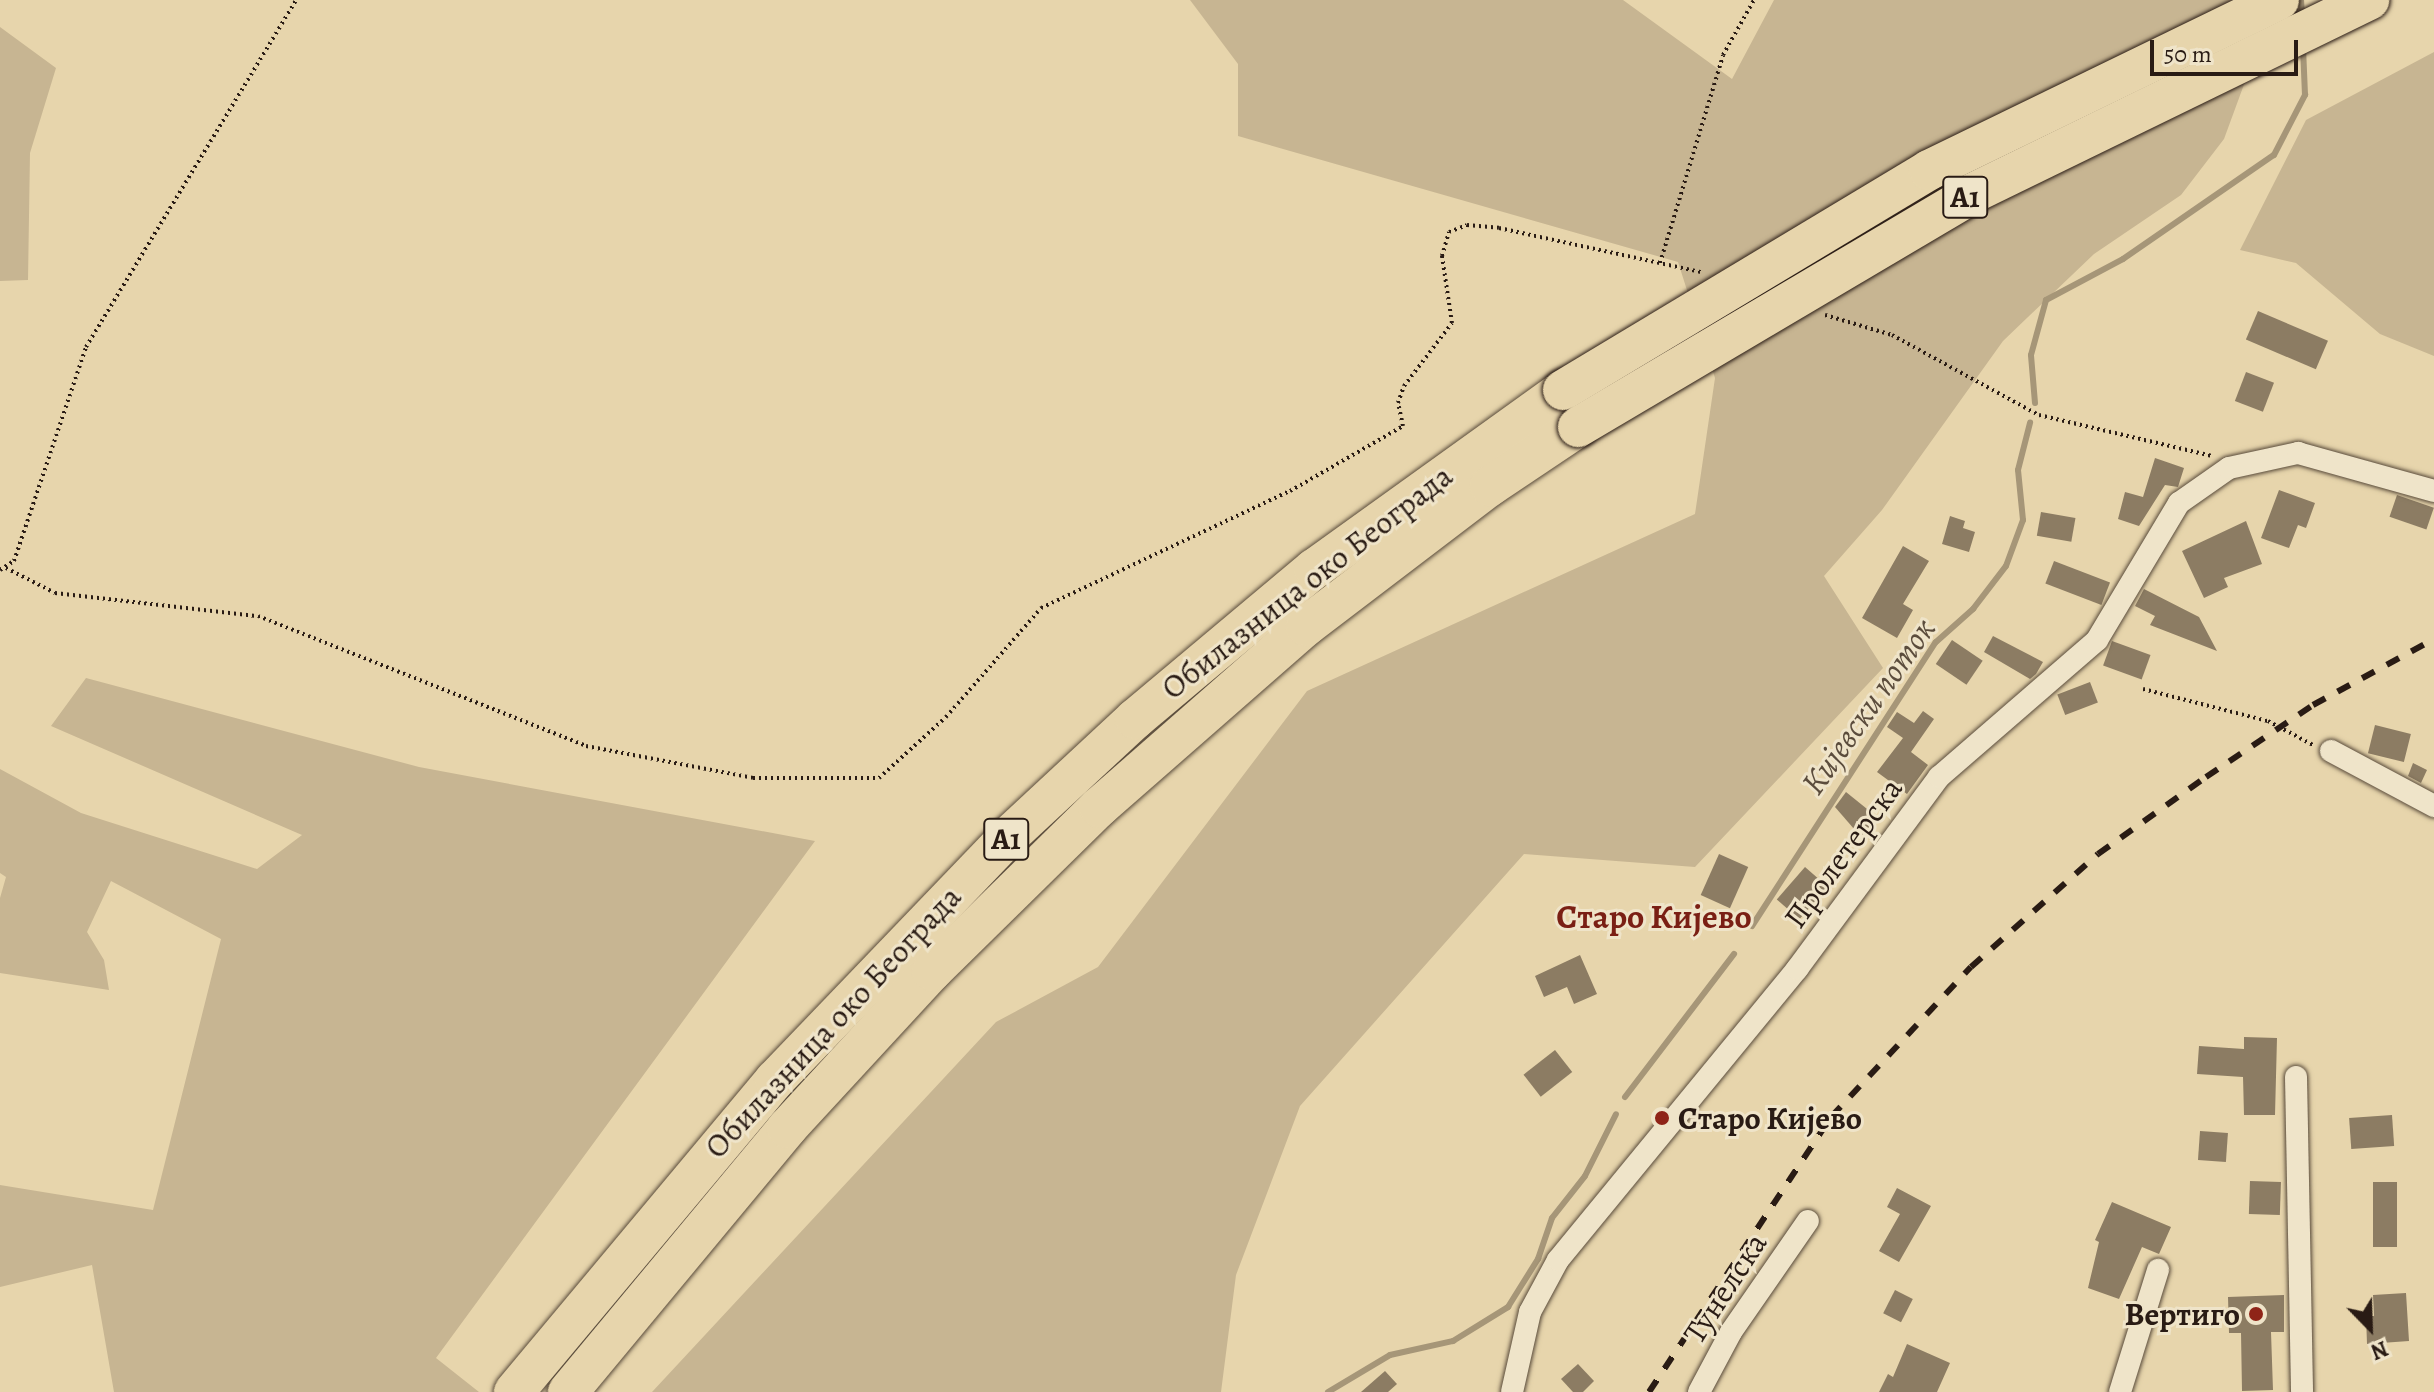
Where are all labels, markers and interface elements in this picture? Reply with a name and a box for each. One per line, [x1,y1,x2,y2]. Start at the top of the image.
scale bar [2154,24,2302,74]
text: 50 m [2164,38,2212,70]
road number: A1 [1941,171,1989,223]
street label: Обилазница око Београда [1154,457,1460,707]
water label: Кијевски поток [1792,610,1944,802]
street label: Пролетерска [1776,770,1910,936]
road number: A1 [982,813,1030,865]
street label: Обилазница око Београда [697,878,969,1166]
district label: Старо Кијево [1556,897,1752,937]
place label: Старо Кијево [1678,1099,1862,1137]
marker: Старо Кијево [1653,1109,1671,1127]
street label: Тунелска [1675,1226,1775,1350]
north arrow [2330,1288,2410,1368]
place label: Вертиго [2125,1295,2240,1333]
marker: Вертиго [2247,1305,2265,1323]
text: N [2366,1333,2393,1367]

